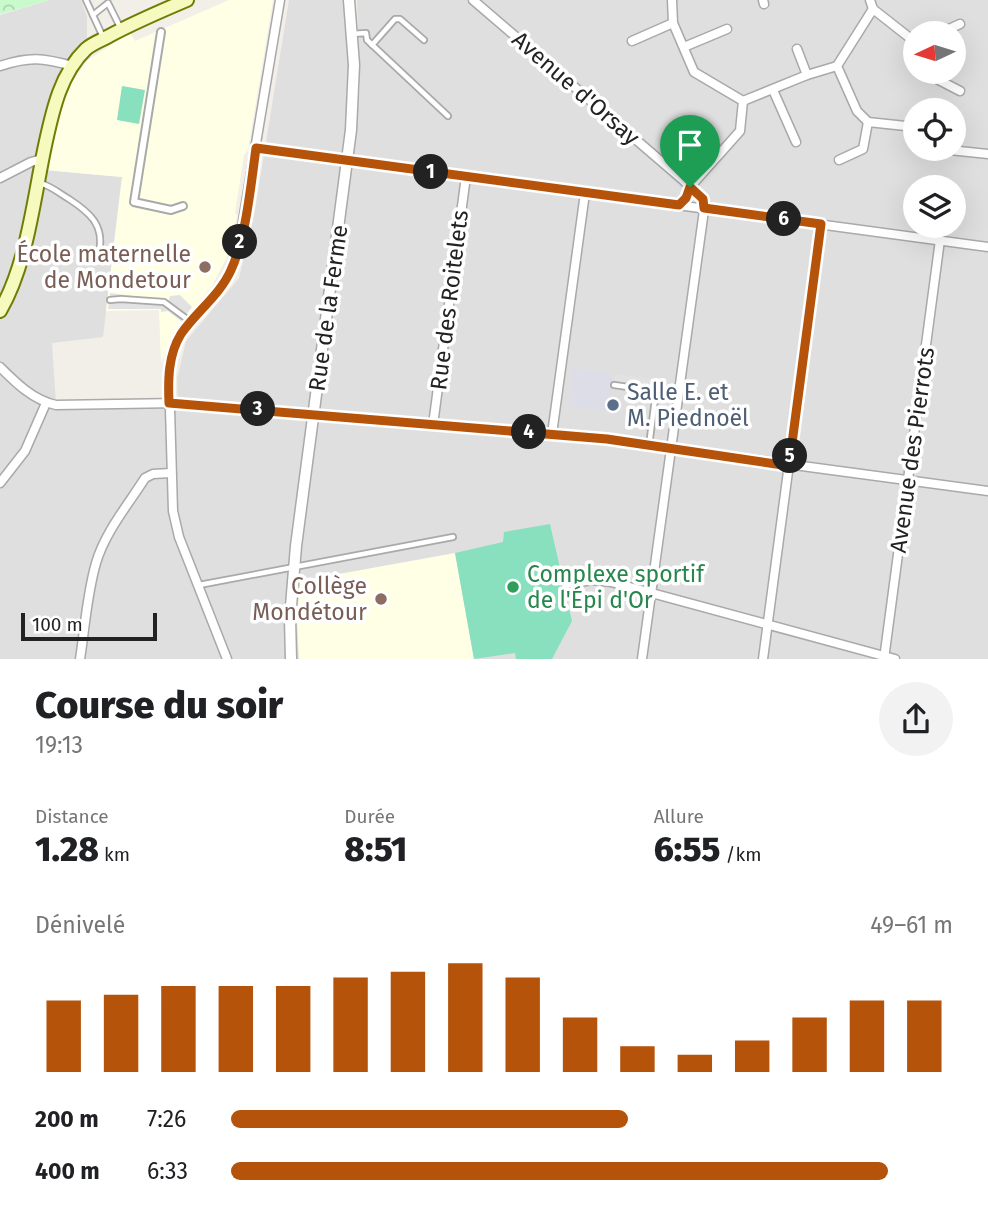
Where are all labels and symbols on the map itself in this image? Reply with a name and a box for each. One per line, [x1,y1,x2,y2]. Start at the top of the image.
north arrow [903,21,966,84]
street label: Avenue d'Orsay [507,25,646,151]
pin [660,115,720,187]
pin: 1 [414,154,448,190]
pin: 6 [766,202,802,236]
street label: Rue des Roitelets [424,208,474,392]
street label: Rue de la Ferme [302,223,354,393]
pin: 2 [222,224,258,260]
place label: École maternelle de Mondetour [16,239,191,294]
marker: École maternelle de Mondetour [197,259,213,275]
street label: Avenue des Pierrots [884,345,940,555]
place label: Salle E. et M. Piednoël [627,378,749,432]
pin: 3 [240,392,276,426]
marker: Salle E. et M. Piednoël [605,397,621,413]
pin: 4 [512,414,546,450]
pin: 5 [772,438,808,474]
place label: Complexe sportif de l'Épi d'Or [527,560,706,614]
place label: Collège Mondétour [252,572,367,626]
marker: Complexe sportif de l'Épi d'Or [505,579,521,595]
marker: Collège Mondétour [373,591,389,607]
scale bar [21,610,158,642]

